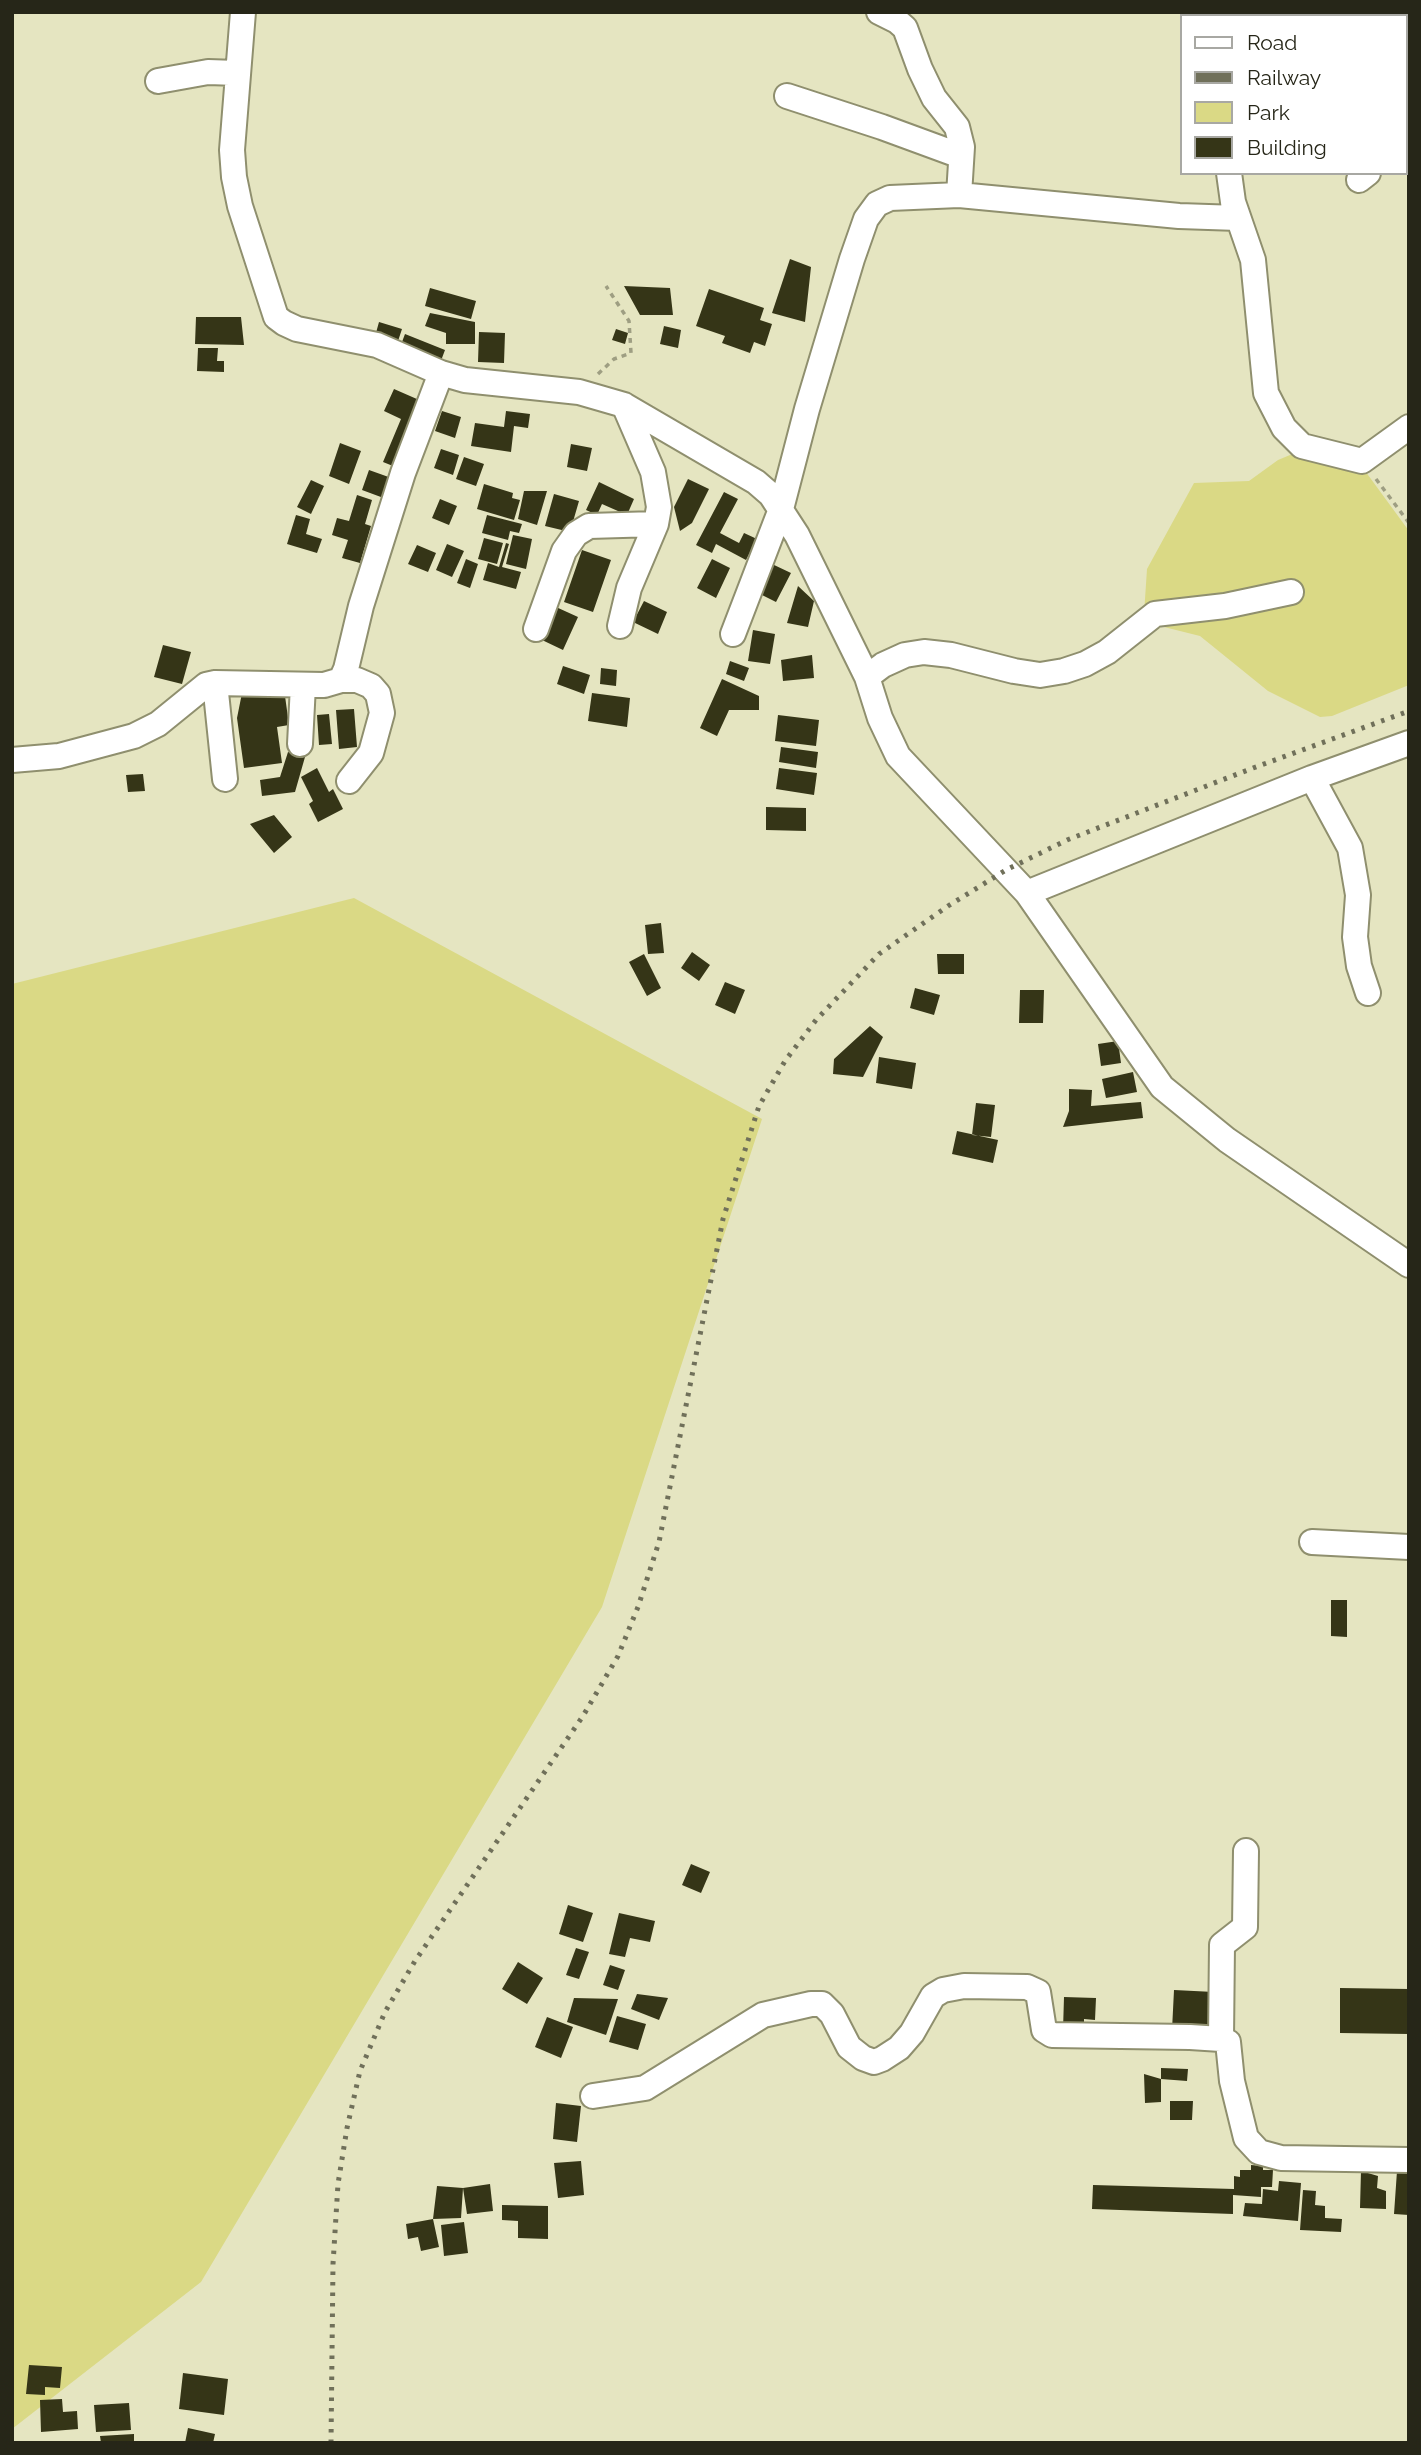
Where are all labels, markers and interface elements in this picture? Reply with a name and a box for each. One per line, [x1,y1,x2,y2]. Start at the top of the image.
legend [1180,14,1407,175]
text: Road [1247,30,1297,55]
text: Railway [1247,65,1321,90]
text: Park [1247,100,1290,125]
text: Building [1247,135,1327,160]

